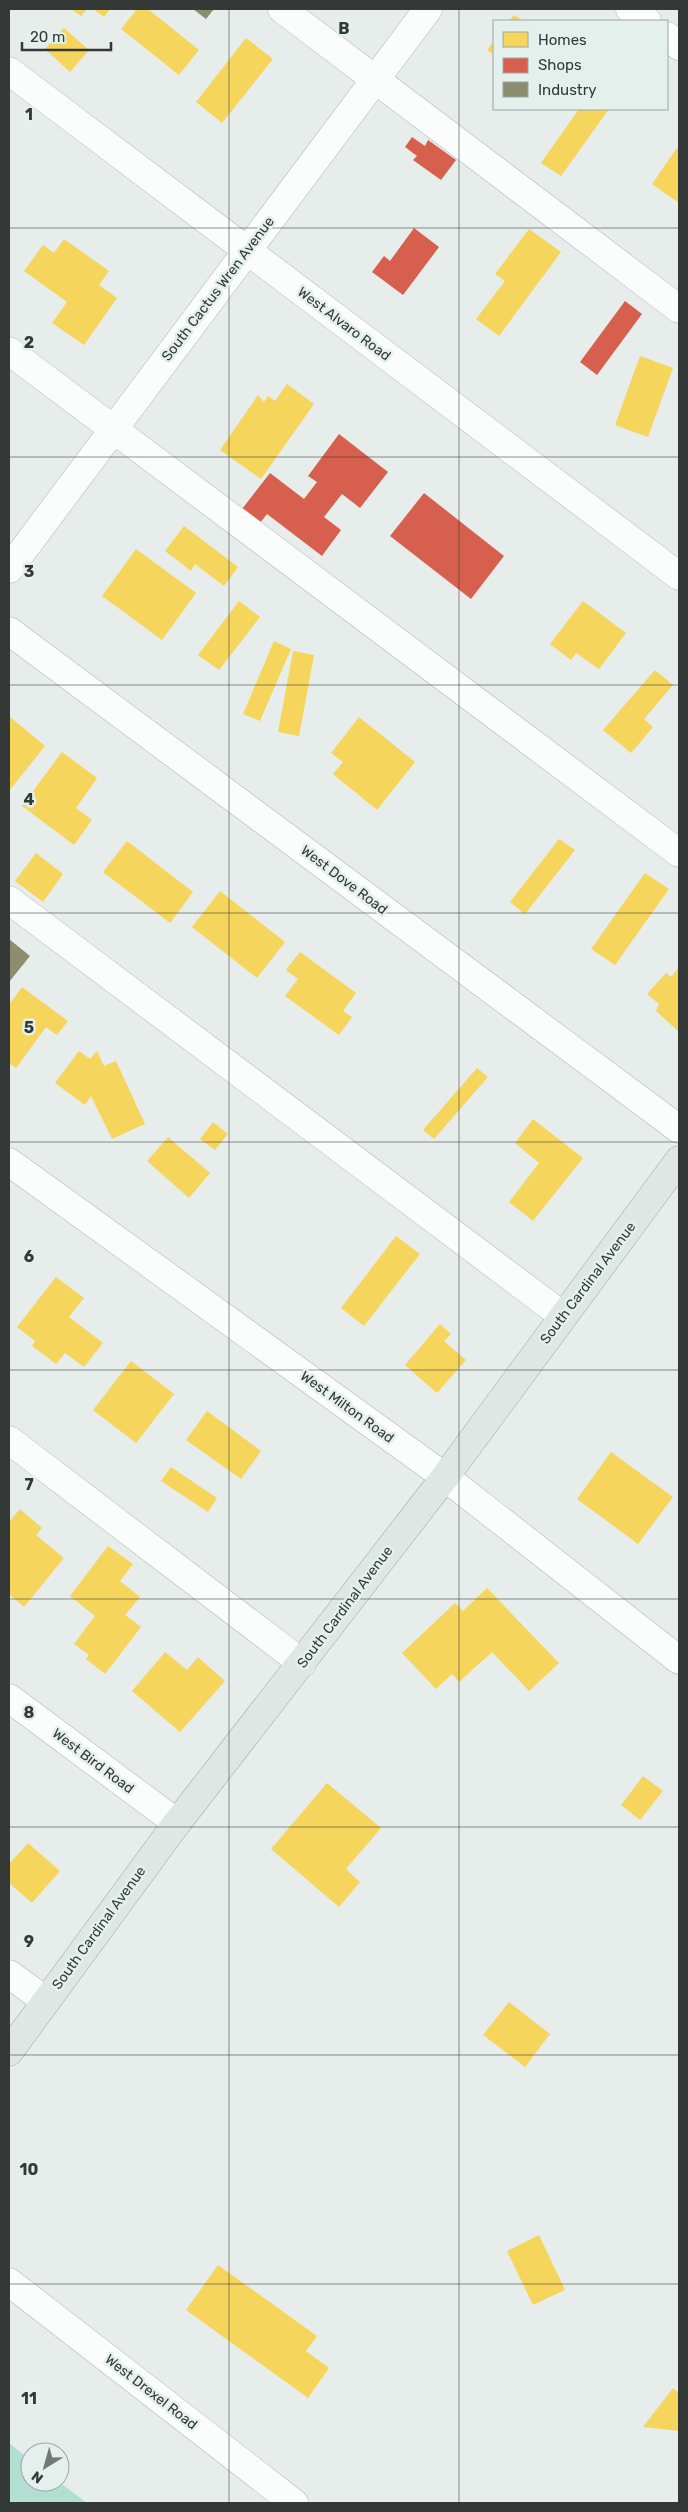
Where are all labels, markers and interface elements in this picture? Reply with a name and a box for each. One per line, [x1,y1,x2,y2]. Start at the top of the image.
text: B [338,19,350,38]
scale bar [22,20,111,52]
legend [493,20,668,110]
text: 20 m [30,28,65,46]
text: Homes [538,31,587,49]
text: Shops [538,56,582,74]
text: Industry [538,81,597,99]
text: 1 [25,105,33,124]
street label: South Cactus Wren Avenue [158,213,278,365]
street label: West Alvaro Road [294,283,394,365]
text: 2 [24,333,34,352]
text: 3 [24,562,34,581]
text: 4 [24,790,35,809]
street label: West Dove Road [297,842,391,918]
text: 5 [24,1018,34,1037]
street label: South Cardinal Avenue [537,1219,639,1347]
text: 6 [24,1247,34,1266]
street label: West Milton Road [297,1367,397,1447]
text: 7 [24,1475,34,1494]
street label: South Cardinal Avenue [294,1543,396,1671]
text: 8 [24,1703,35,1722]
street label: West Bird Road [49,1725,137,1797]
street label: South Cardinal Avenue [49,1863,150,1993]
text: 9 [24,1932,34,1951]
text: 10 [20,2160,39,2179]
street label: West Drexel Road [101,2351,201,2433]
text: 11 [21,2389,37,2408]
north arrow [20,2442,70,2492]
text: N [28,2467,47,2487]

